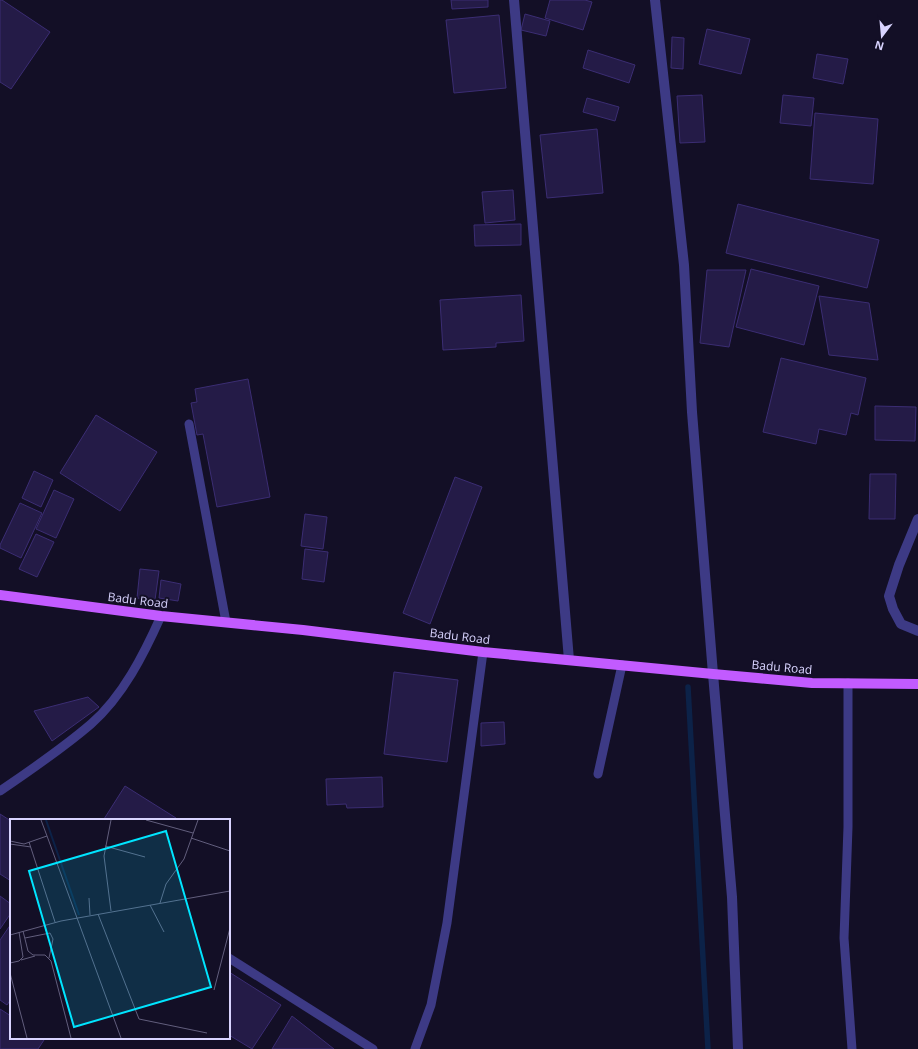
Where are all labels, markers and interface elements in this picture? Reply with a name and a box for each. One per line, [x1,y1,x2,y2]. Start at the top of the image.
north arrow [862,16,902,56]
text: N [873,38,885,55]
street label: Badu Road [107,588,169,612]
street label: Badu Road [429,624,491,648]
street label: Badu Road [751,656,813,678]
inset map [10,819,230,1039]

